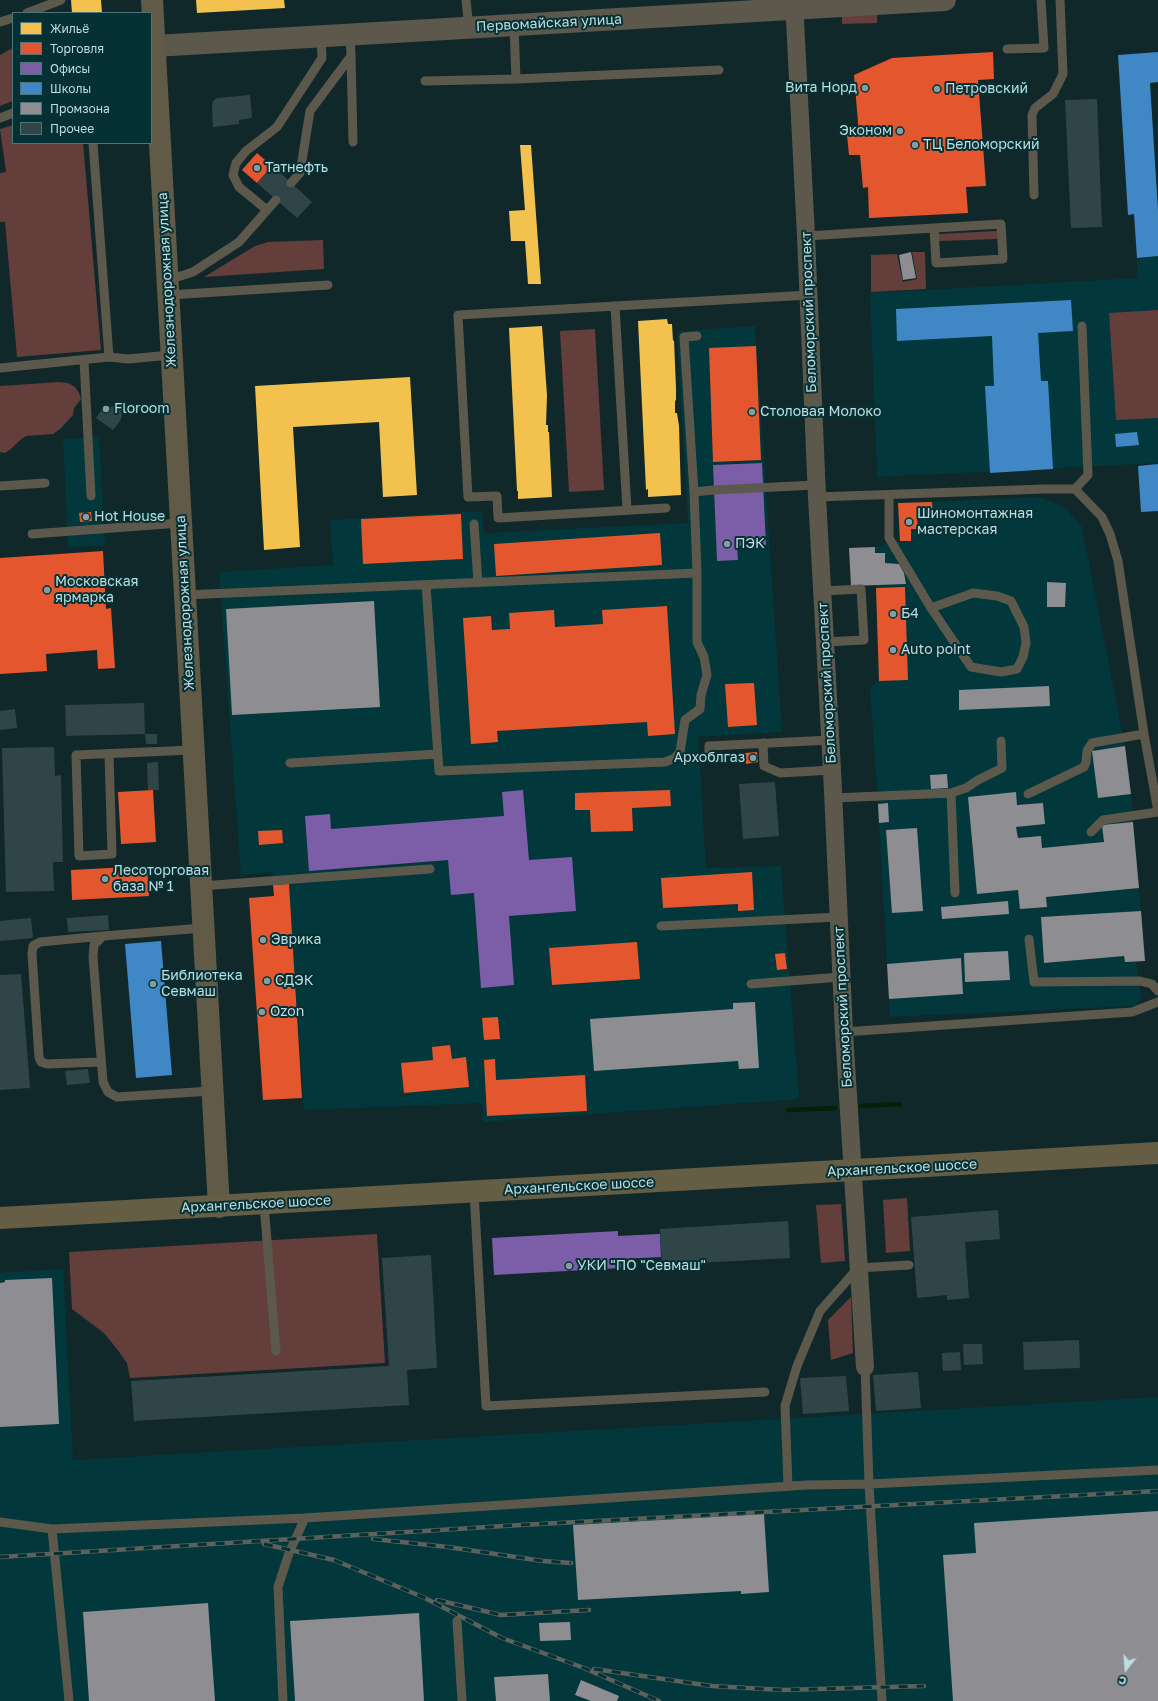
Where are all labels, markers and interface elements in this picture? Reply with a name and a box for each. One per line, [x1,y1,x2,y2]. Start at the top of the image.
street label: Первомайская улица [476,11,622,35]
legend [12,12,152,144]
text: Жильё [50,21,89,36]
text: Торговля [50,41,104,56]
text: Офисы [50,61,90,76]
place label: Вита Норд [785,80,857,96]
text: Школы [50,81,91,96]
place label: Петровский [945,81,1028,97]
marker: Вита Норд [860,83,870,93]
marker: Петровский [932,84,942,94]
text: Промзона [50,101,110,116]
text: Прочее [50,121,94,136]
place label: Эконом [839,123,892,139]
marker: Эконом [895,126,905,136]
place label: ТЦ Беломорский [923,137,1040,153]
marker: ТЦ Беломорский [910,140,920,150]
place label: Татнефть [265,160,328,176]
marker: Татнефть [252,163,262,173]
street label: Железнодорожная улица [154,192,180,368]
street label: Беломорский проспект [798,231,820,393]
place label: Floroom [114,401,170,417]
marker: Floroom [101,404,111,414]
place label: Столовая Молоко [760,404,881,420]
marker: Столовая Молоко [747,407,757,417]
place label: Шиномонтажная мастерская [917,506,1033,538]
place label: Hot House [94,509,165,525]
marker: Hot House [81,512,91,522]
street label: Железнодорожная улица [172,515,198,691]
marker: Шиномонтажная мастерская [904,517,914,527]
place label: ПЭК [735,536,765,552]
marker: ПЭК [722,539,732,549]
place label: Московская ярмарка [55,574,139,606]
marker: Московская ярмарка [42,585,52,595]
street label: Беломорский проспект [814,602,840,764]
place label: Б4 [901,606,919,622]
marker: Б4 [888,609,898,619]
place label: Auto point [901,642,971,658]
marker: Auto point [888,645,898,655]
place label: Архоблгаз [674,750,745,766]
marker: Архоблгаз [748,753,758,763]
place label: Лесоторговая база № 1 [113,863,209,896]
marker: Лесоторговая база № 1 [100,874,110,884]
street label: Беломорский проспект [830,926,856,1088]
place label: Эврика [271,932,321,948]
marker: Эврика [258,935,268,945]
place label: Библиотека Севмаш [161,968,243,1000]
place label: СДЭК [275,973,313,989]
marker: СДЭК [262,976,272,986]
marker: Библиотека Севмаш [148,979,158,989]
place label: Ozon [270,1004,304,1020]
marker: Ozon [257,1007,267,1017]
street label: Архангельское шоссе [827,1156,977,1180]
street label: Архангельское шоссе [504,1174,654,1198]
street label: Архангельское шоссе [181,1192,331,1216]
place label: УКИ "ПО "Севмаш" [577,1258,706,1274]
marker: УКИ "ПО "Севмаш" [564,1261,574,1271]
north arrow [1106,1649,1146,1689]
text: С [1117,1674,1128,1688]

